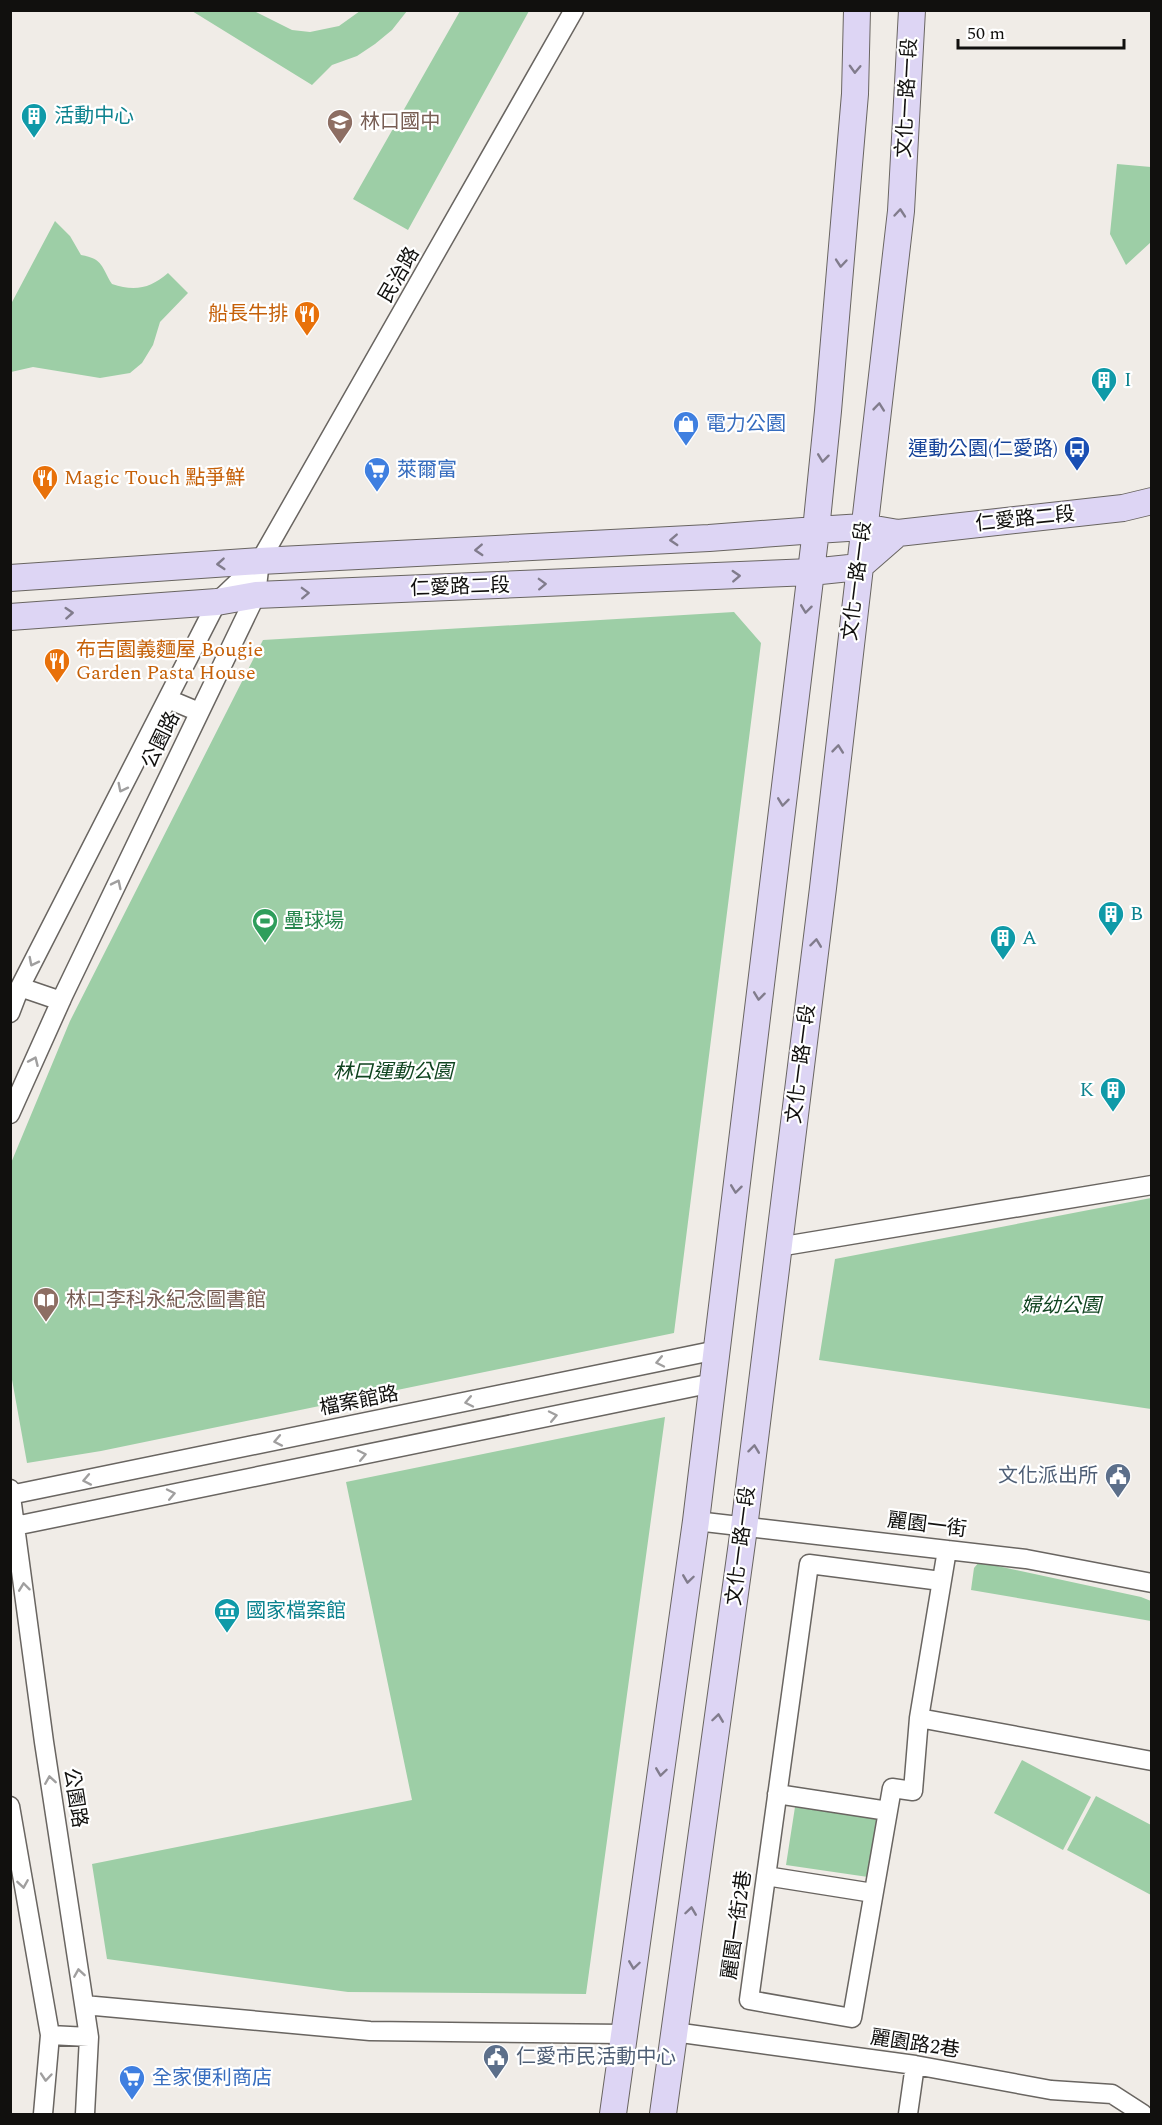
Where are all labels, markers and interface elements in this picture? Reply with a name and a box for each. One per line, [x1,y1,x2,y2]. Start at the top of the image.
scale bar [958,12,1124,50]
text: 50 m [967,20,1005,47]
street label: 文化一路一段 [889,37,925,159]
one-way arrow [849,64,862,73]
building icon: 活動中心 [19,101,49,139]
place label: 活動中心 [54,101,134,131]
school or university icon: 林口國中 [325,107,355,145]
place label: 林口國中 [360,107,440,137]
one-way arrow [893,209,906,218]
street label: 民治路 [371,242,427,308]
one-way arrow [834,259,847,268]
place label: 船長牛排 [208,299,288,329]
restaurant icon: 船長牛排 [292,299,322,337]
building icon: I [1089,365,1119,403]
place label: I [1124,365,1132,395]
one-way arrow [872,402,885,412]
shop icon: 電力公園 [671,409,701,447]
place label: 電力公園 [706,409,786,439]
place label: 運動公園(仁愛路) [908,434,1058,464]
bus stop icon: 運動公園(仁愛路) [1062,434,1092,472]
one-way arrow [817,453,829,462]
supermarket icon: 萊爾富 [362,455,392,493]
place label: 萊爾富 [397,455,457,485]
restaurant icon: Magic Touch 點爭鮮 [30,463,60,501]
place label: Magic Touch 點爭鮮 [64,463,245,493]
street label: 仁愛路二段 [974,499,1076,539]
street label: 文化一路一段 [835,520,879,642]
one-way arrow [669,533,678,546]
one-way arrow [474,543,483,556]
one-way arrow [217,557,226,570]
one-way arrow [732,569,741,582]
street label: 仁愛路二段 [410,570,510,604]
one-way arrow [537,577,546,590]
one-way arrow [300,587,309,600]
one-way arrow [800,604,813,613]
one-way arrow [64,606,73,619]
place label: 布吉園義麵屋 Bougie Garden Pasta House [76,635,263,688]
restaurant icon: 布吉園義麵屋 Bougie Garden Pasta House [42,646,72,684]
street label: 公園路 [134,706,188,774]
one-way arrow [831,745,844,754]
one-way arrow [118,782,129,792]
one-way arrow [777,798,789,807]
one-way arrow [109,880,121,891]
building icon: B [1096,899,1126,937]
place label: B [1130,899,1143,929]
sports icon: 壘球場 [250,906,280,944]
place label: 壘球場 [284,906,344,936]
building icon: A [988,923,1018,961]
place label: A [1022,923,1037,953]
one-way arrow [809,938,822,947]
one-way arrow [29,955,41,966]
one-way arrow [754,991,766,1000]
street label: 文化一路一段 [779,1003,823,1125]
one-way arrow [27,1057,39,1068]
park label: 林口運動公園 [333,1057,456,1087]
place label: K [1080,1075,1095,1105]
building icon: K [1098,1075,1128,1113]
one-way arrow [730,1185,743,1194]
library icon: 林口李科永紀念圖書館 [31,1285,61,1323]
place label: 林口李科永紀念圖書館 [66,1285,266,1315]
park label: 婦幼公園 [1021,1291,1104,1321]
one-way arrow [655,1355,665,1368]
street label: 檔案館路 [317,1379,401,1423]
one-way arrow [464,1395,474,1408]
one-way arrow [548,1410,558,1423]
one-way arrow [273,1434,283,1447]
one-way arrow [747,1444,759,1454]
one-way arrow [356,1449,366,1462]
place label: 文化派出所 [998,1461,1098,1491]
public building icon: 文化派出所 [1103,1461,1133,1499]
one-way arrow [82,1473,92,1486]
street label: 文化一路一段 [719,1485,763,1607]
one-way arrow [165,1488,175,1501]
street label: 麗園一街 [885,1505,969,1545]
one-way arrow [683,1574,695,1583]
one-way arrow [19,1582,31,1591]
museum icon: 國家檔案館 [212,1596,242,1634]
place label: 國家檔案館 [246,1596,346,1626]
one-way arrow [711,1713,723,1722]
street label: 公園路 [55,1766,95,1830]
one-way arrow [656,1767,668,1776]
one-way arrow [44,1776,56,1785]
street label: 麗園一街2巷 [714,1868,760,1982]
one-way arrow [17,1879,29,1889]
one-way arrow [685,1906,697,1916]
one-way arrow [628,1960,641,1969]
one-way arrow [73,1968,86,1978]
street label: 麗園路2巷 [868,2022,962,2066]
public building icon: 仁愛市民活動中心 [481,2042,511,2080]
place label: 仁愛市民活動中心 [516,2042,676,2072]
supermarket icon: 全家便利商店 [117,2063,147,2101]
place label: 全家便利商店 [152,2063,272,2093]
one-way arrow [40,2072,53,2081]

